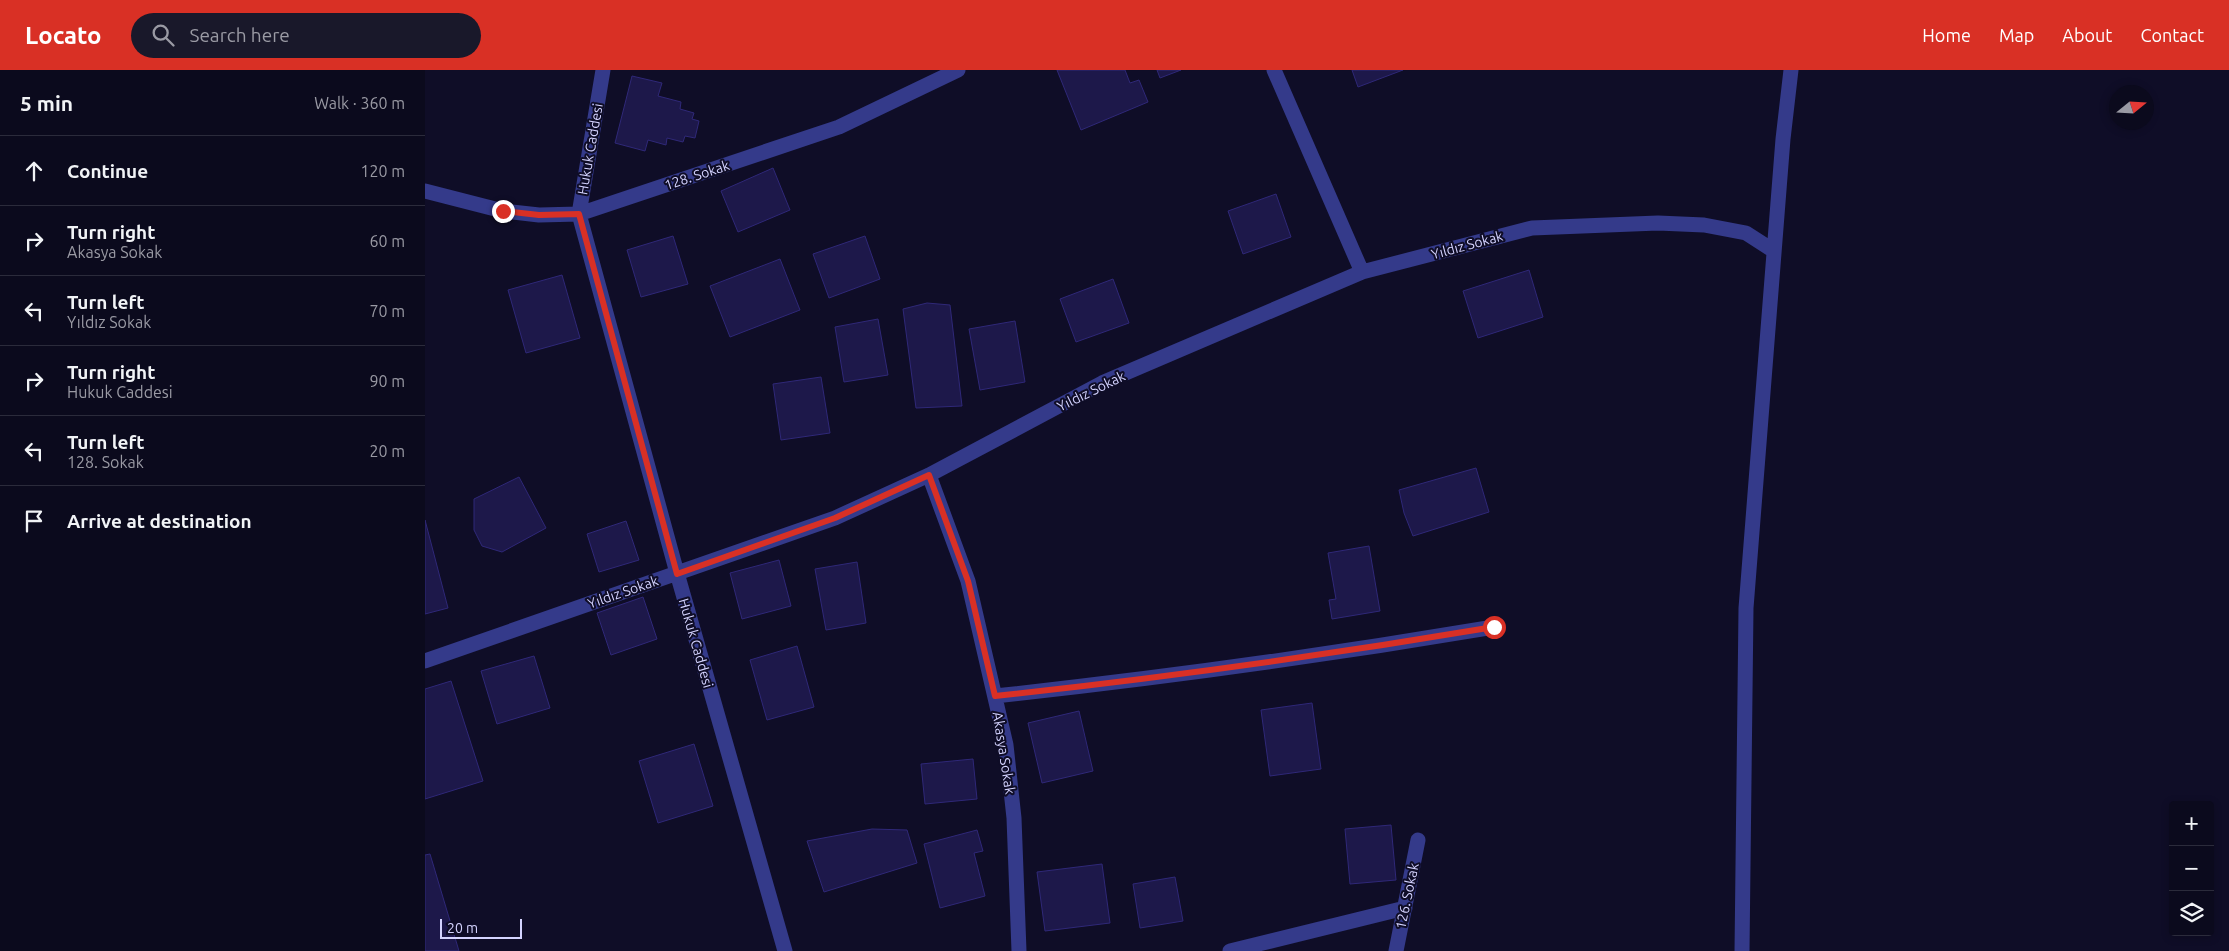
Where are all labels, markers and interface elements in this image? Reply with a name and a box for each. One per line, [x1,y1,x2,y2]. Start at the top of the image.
search box [131,13,481,58]
icon: search [149,21,177,49]
text: Locato [25,22,101,49]
text: Search here [189,24,290,46]
text: Home [1922,25,1971,45]
text: Map [1999,25,2034,45]
text: About [2062,25,2112,45]
text: Contact [2140,25,2204,45]
north arrow [2109,85,2154,130]
text: 5 min [20,91,73,115]
text: Walk · 360 m [314,94,405,112]
street label: Hukuk Caddesi [574,102,606,196]
icon: ahead [20,157,48,185]
street label: 128. Sokak [663,157,731,193]
text: Continue [67,160,148,182]
text: 120 m [360,162,405,180]
route end [492,200,515,223]
text: Turn right [67,221,155,243]
icon: right [20,227,48,255]
street label: Yıldız Sokak [1429,228,1505,262]
text: 60 m [369,232,405,250]
text: Akasya Sokak [67,243,162,261]
text: Turn left [67,291,145,313]
icon: left [20,297,48,325]
text: 70 m [369,302,405,320]
text: Yıldız Sokak [67,313,151,331]
text: Turn right [67,361,155,383]
icon: right [20,367,48,395]
street label: Yıldız Sokak [1054,368,1128,414]
text: 90 m [369,372,405,390]
text: Hukuk Caddesi [67,383,173,401]
text: Turn left [67,431,145,453]
icon: left [20,437,48,465]
text: 20 m [369,442,405,460]
text: 128. Sokak [67,453,144,471]
icon: arrive [20,507,48,535]
text: Arrive at destination [67,510,252,532]
street label: Yıldız Sokak [586,572,660,612]
street label: Hukuk Caddesi [676,596,716,690]
route start [1483,616,1506,639]
street label: Akasya Sokak [990,711,1018,795]
map controls [2169,801,2214,936]
button: + [2169,801,2214,846]
button: − [2169,846,2214,891]
street label: 126. Sokak [1392,861,1422,931]
button: layers [2169,891,2214,936]
scale bar [440,916,523,939]
text: 20 m [447,920,478,936]

